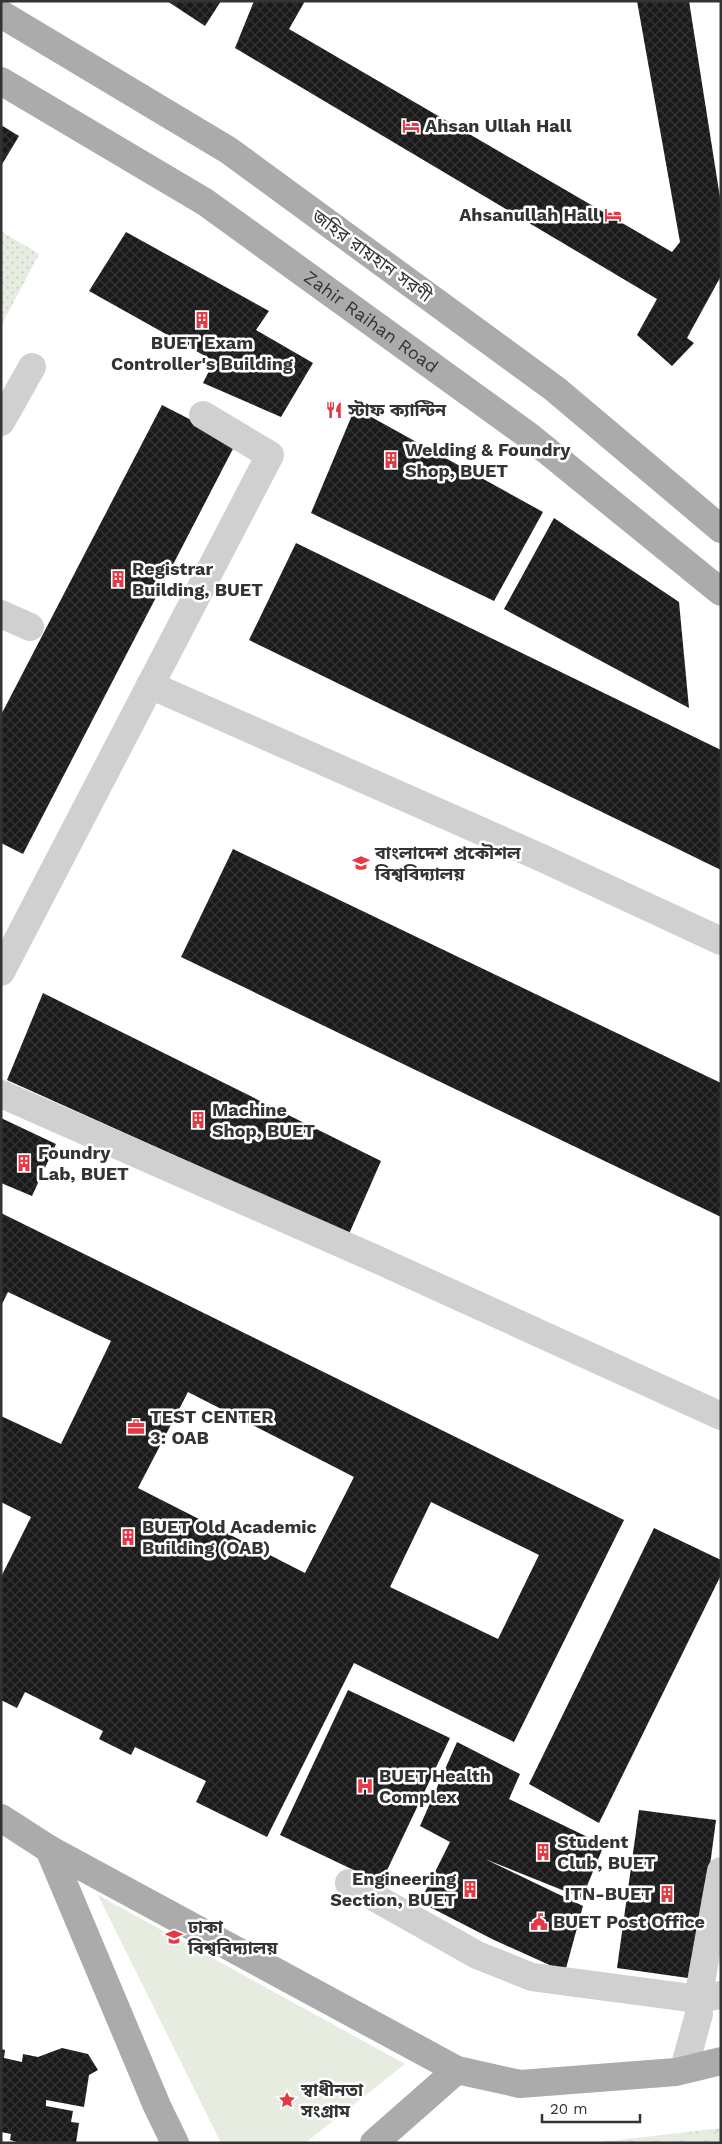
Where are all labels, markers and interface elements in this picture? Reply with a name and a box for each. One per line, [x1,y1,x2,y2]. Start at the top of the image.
place label: Ahsan Ullah Hall [425,115,572,136]
hotel icon: Ahsan Ullah Hall [401,116,421,136]
place label: Ahsanullah Hall [459,204,599,225]
street label: জহির রায়হান সরণী [308,205,436,306]
hotel icon: Ahsanullah Hall [603,205,623,225]
street label: Zahir Raihan Road [300,266,442,377]
building icon: BUET Exam Controller's Building [192,310,212,330]
place label: BUET Exam Controller's Building [111,332,294,374]
place label: স্টাফ ক্যান্টিন [347,399,447,420]
restaurant icon: স্টাফ ক্যান্টিন [324,400,344,420]
place label: Welding & Foundry Shop, BUET [405,439,571,481]
building icon: Welding & Foundry Shop, BUET [381,450,401,470]
place label: Registrar Building, BUET [132,558,263,600]
building icon: Registrar Building, BUET [108,569,128,589]
place label: বাংলাদেশ প্রকৌশল বিশ্ববিদ্যালয় [374,842,521,884]
school or university icon: বাংলাদেশ প্রকৌশল বিশ্ববিদ্যালয় [351,853,371,873]
place label: Machine Shop, BUET [212,1099,315,1141]
building icon: Machine Shop, BUET [188,1110,208,1130]
place label: Foundry Lab, BUET [38,1142,129,1184]
building icon: Foundry Lab, BUET [14,1153,34,1173]
place label: TEST CENTER 3: OAB [150,1406,274,1448]
office icon: TEST CENTER 3: OAB [126,1417,146,1437]
place label: BUET Old Academic Building (OAB) [142,1516,317,1558]
building icon: BUET Old Academic Building (OAB) [118,1527,138,1547]
place label: BUET Health Complex [379,1765,491,1807]
hospital icon: BUET Health Complex [355,1776,375,1796]
place label: Student Club, BUET [557,1831,656,1873]
building icon: Student Club, BUET [533,1842,553,1862]
place label: Engineering Section, BUET [330,1868,457,1910]
building icon: Engineering Section, BUET [460,1879,480,1899]
place label: ITN-BUET [564,1883,653,1904]
building icon: ITN-BUET [657,1884,677,1904]
place label: BUET Post Office [553,1911,705,1932]
public building icon: BUET Post Office [529,1912,549,1932]
place label: ঢাকা বিশ্ববিদ্যালয় [187,1916,278,1958]
school or university icon: ঢাকা বিশ্ববিদ্যালয় [164,1927,184,1947]
place label: স্বাধীনতা সংগ্রাম [300,2079,364,2121]
place icon: স্বাধীনতা সংগ্রাম [277,2090,297,2110]
scale bar [542,2092,640,2124]
text: 20 m [550,2100,588,2118]

